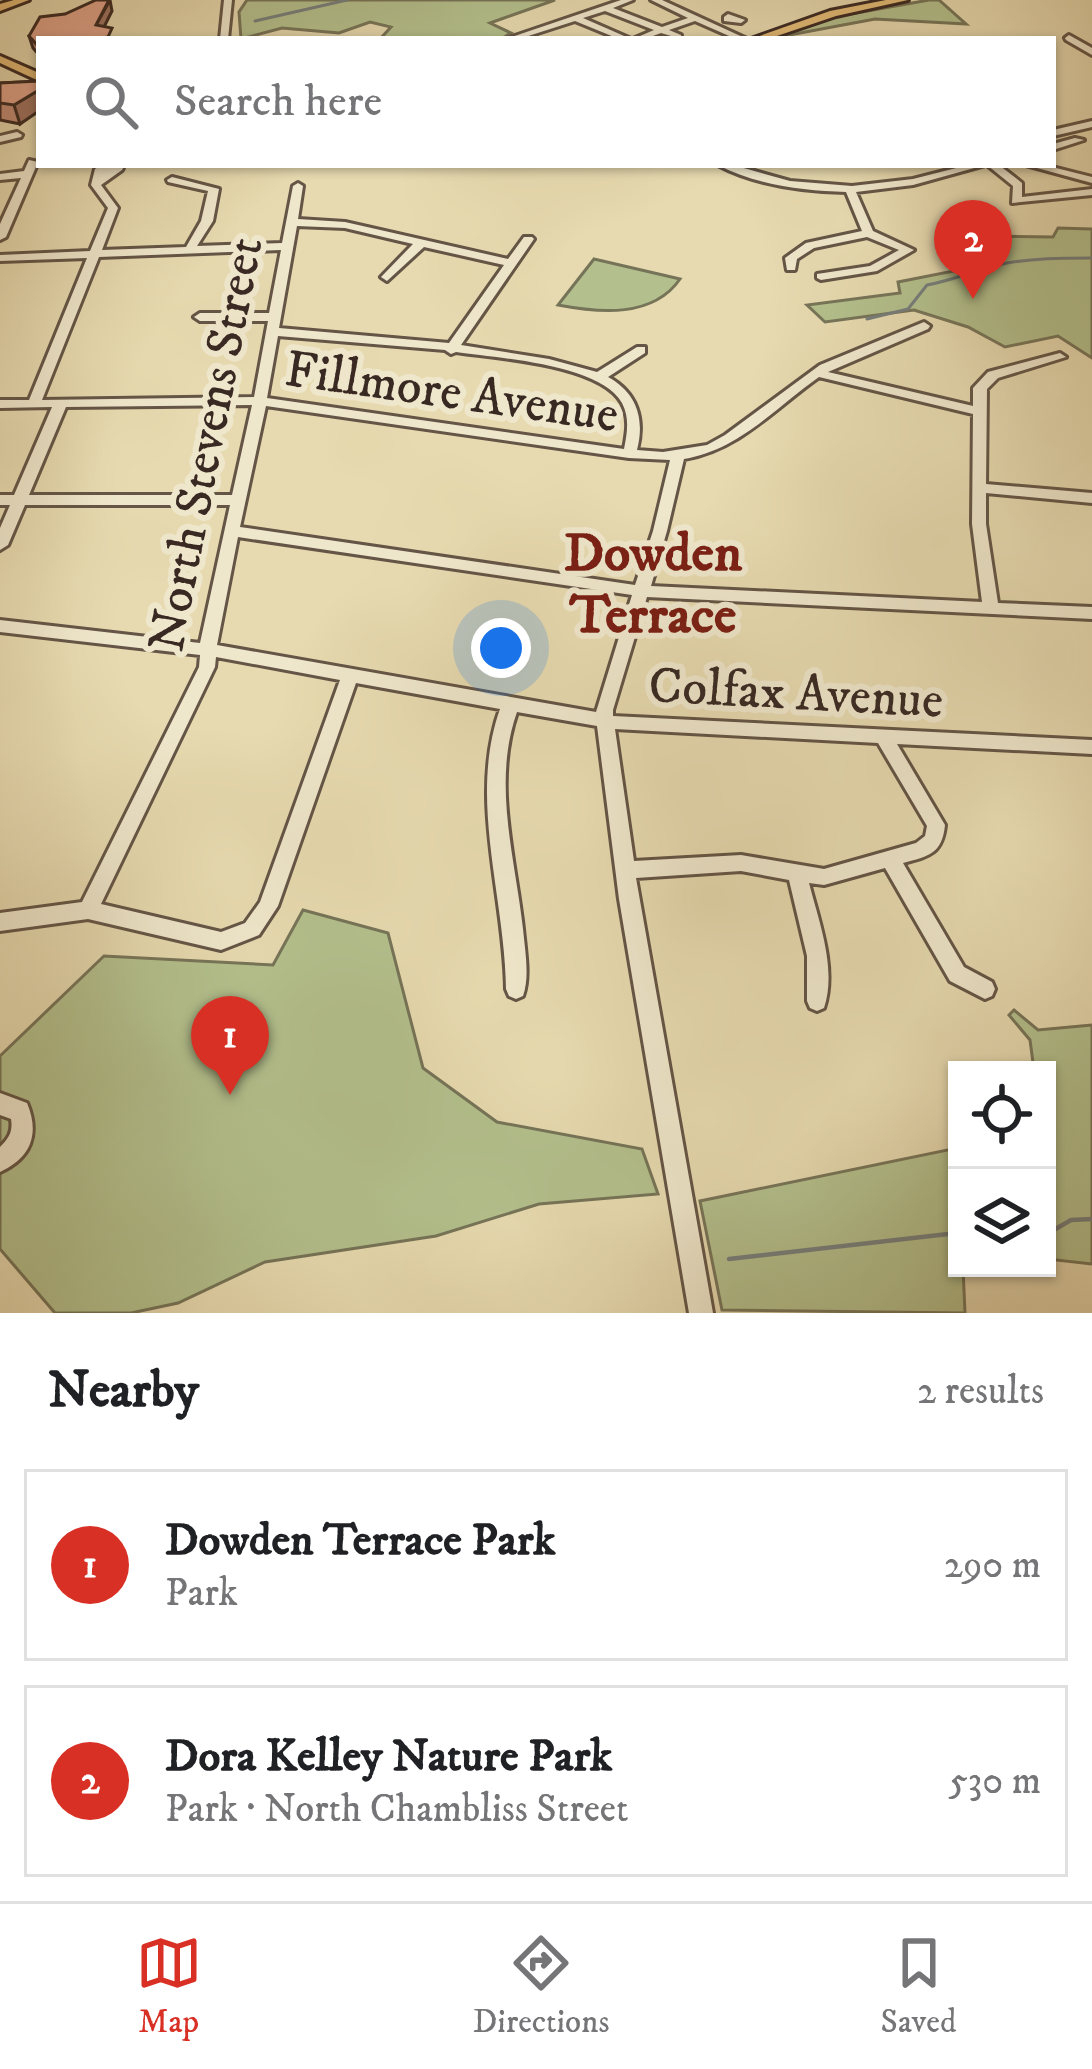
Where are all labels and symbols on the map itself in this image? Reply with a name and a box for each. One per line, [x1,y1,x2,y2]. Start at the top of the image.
pin: 2 [934,200,1012,299]
street label: North Stevens Street [135,232,279,657]
street label: Fillmore Avenue [281,338,622,448]
district label: Dowden Terrace [564,521,743,650]
your location [471,618,531,678]
street label: Colfax Avenue [647,654,945,734]
pin: 1 [191,996,269,1095]

